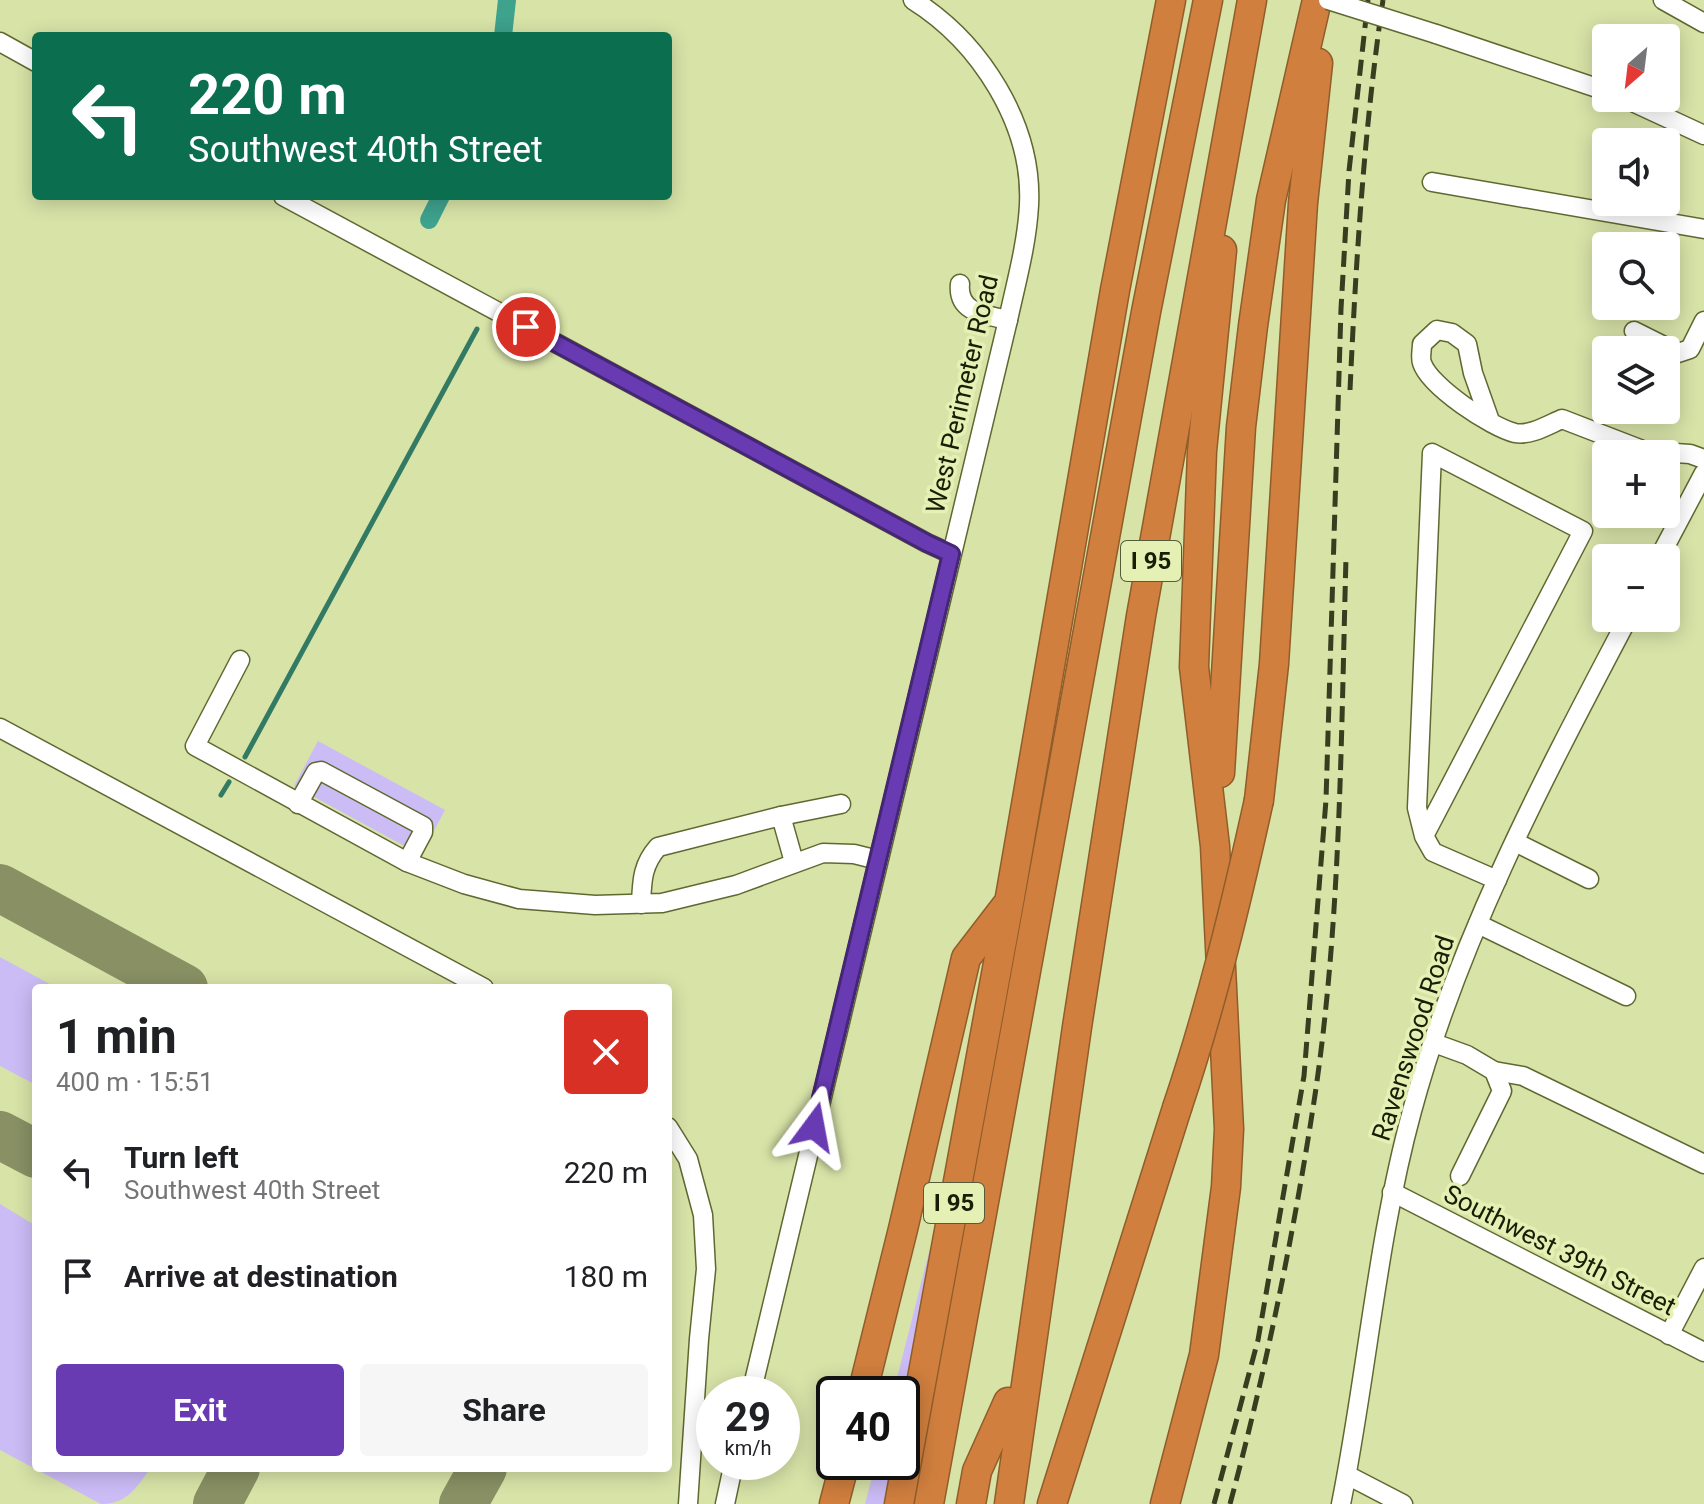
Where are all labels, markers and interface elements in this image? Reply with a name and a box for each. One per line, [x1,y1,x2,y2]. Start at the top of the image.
north arrow [1592,24,1680,112]
map controls [1592,24,1680,632]
text: 220 m [188,62,347,128]
icon: left [56,64,160,168]
button: sound [1592,128,1680,216]
text: Southwest 40th Street [188,129,543,171]
button: search [1592,232,1680,320]
street label: West Perimeter Road [920,272,1004,516]
pin [492,293,560,361]
icon: arrive [504,305,548,349]
button: layers [1592,336,1680,424]
button: + [1592,440,1680,528]
road number: I 95 [1121,541,1181,581]
button: − [1592,544,1680,632]
street label: Ravenswood Road [1366,932,1460,1144]
text: 1 min [56,1008,177,1065]
button: close [564,1010,648,1094]
text: 400 m · 15:51 [56,1067,214,1097]
position arrow [772,1085,856,1169]
text: Turn left [124,1140,239,1175]
icon: left [56,1150,100,1194]
text: 220 m [564,1155,648,1190]
text: Southwest 40th Street [124,1175,380,1205]
street label: Southwest 39th Street [1439,1178,1681,1322]
road number: I 95 [924,1183,984,1223]
icon: arrive [56,1254,100,1298]
text: Arrive at destination [124,1259,398,1294]
text: 180 m [564,1259,648,1294]
button: Exit [56,1364,344,1456]
button: Share [360,1364,648,1456]
speed limit sign: 40 [816,1376,920,1480]
text: 29 [725,1394,771,1441]
text: km/h [725,1436,771,1460]

